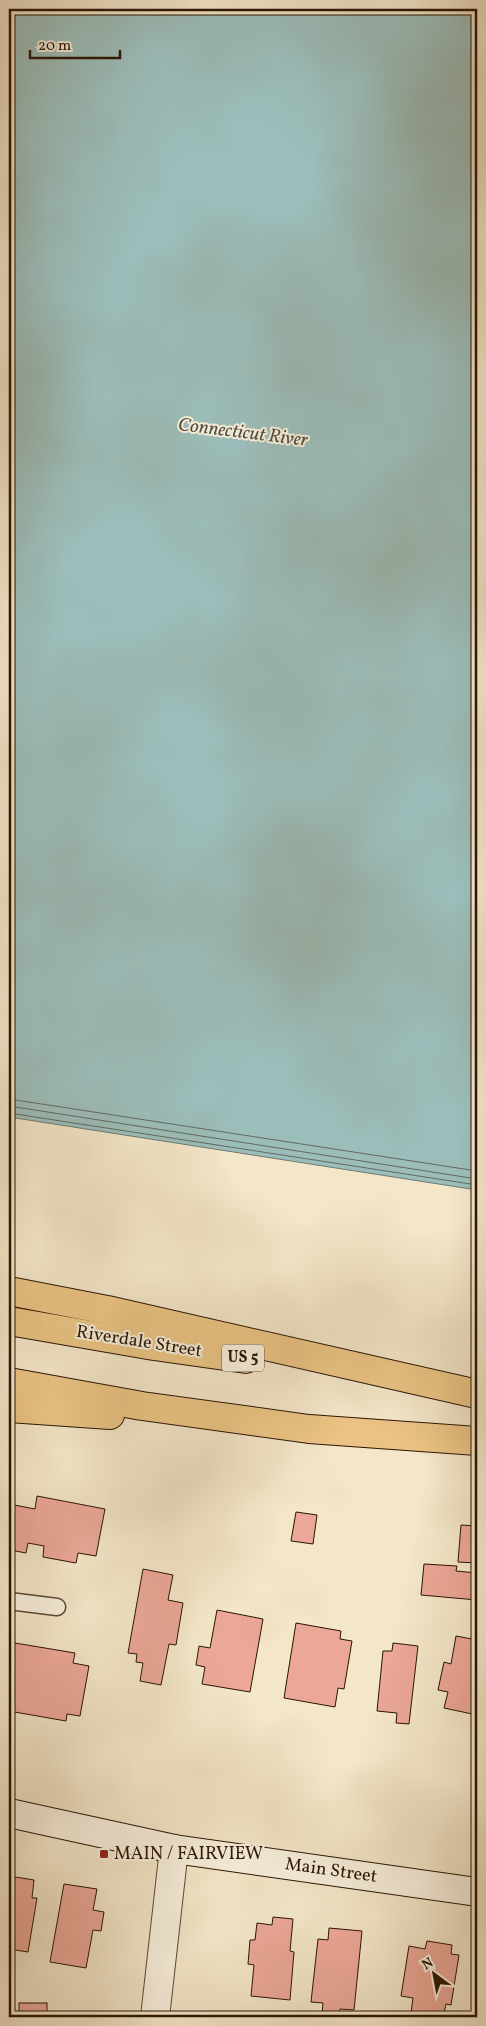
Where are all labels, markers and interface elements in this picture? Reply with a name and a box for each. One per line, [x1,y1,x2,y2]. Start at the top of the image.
scale bar [30,28,120,60]
text: 20 m [38,36,71,57]
water label: Connecticut River [177,412,310,454]
street label: Riverdale Street [74,1320,204,1364]
road number: US 5 [222,1345,264,1372]
place label: MAIN / FAIRVIEW [114,1842,263,1867]
marker: MAIN / FAIRVIEW [98,1848,110,1860]
street label: Main Street [283,1852,379,1890]
north arrow [408,1948,458,1998]
text: N [419,1953,437,1975]

